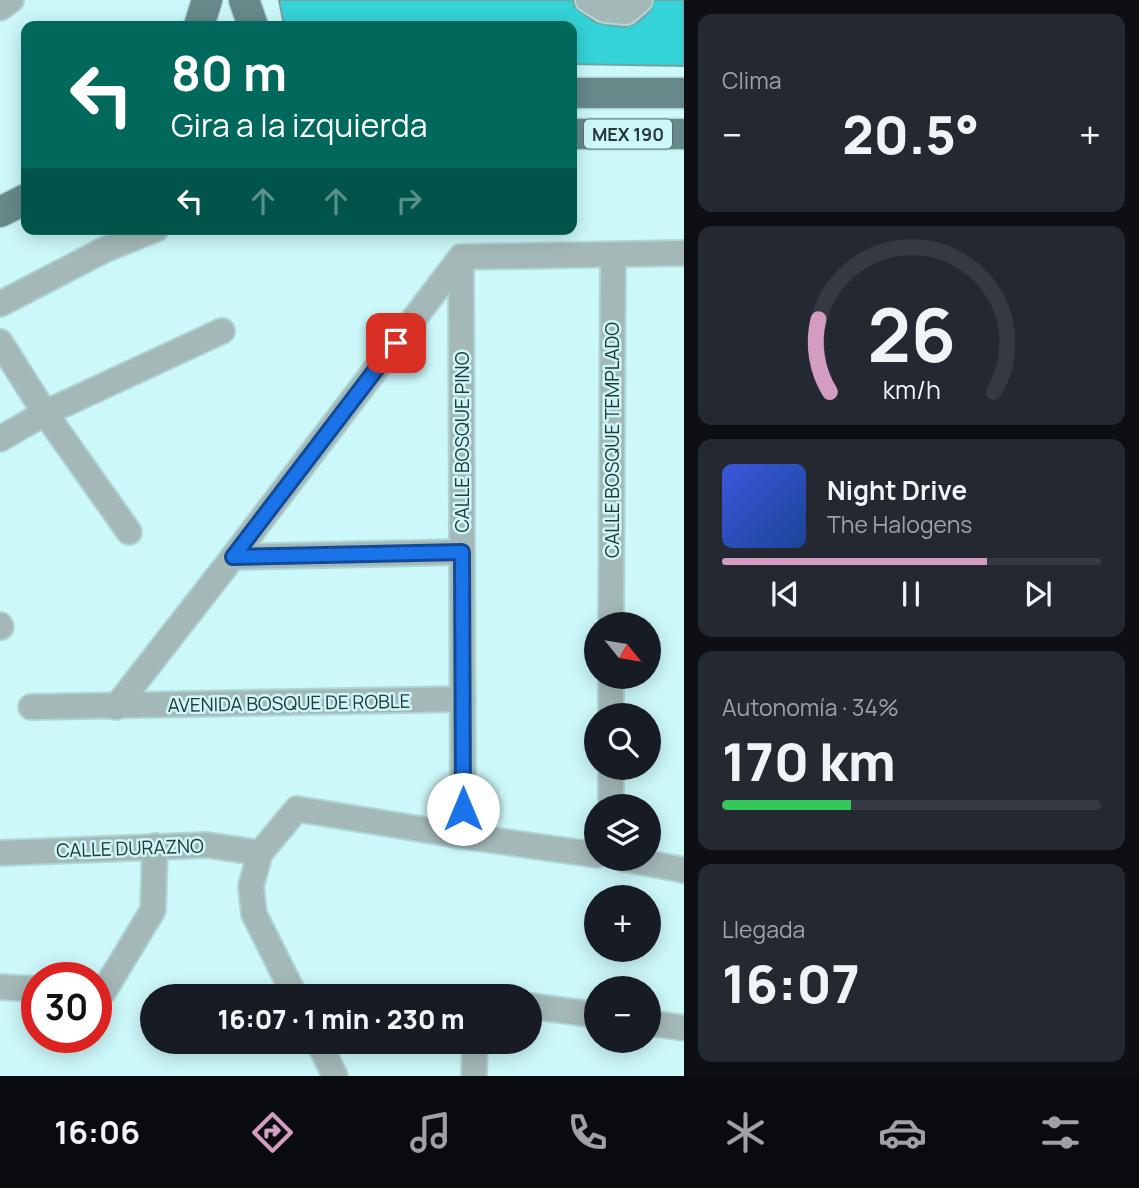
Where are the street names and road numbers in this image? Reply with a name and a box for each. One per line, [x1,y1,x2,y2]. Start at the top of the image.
road number: MEX 190 [584,119,672,148]
street label: CALLE BOSQUE TEMPLADO [599,322,625,558]
street label: CALLE BOSQUE PINO [449,351,475,532]
street label: AVENIDA BOSQUE DE ROBLE [167,688,411,718]
street label: CALLE DURAZNO [56,832,205,864]

